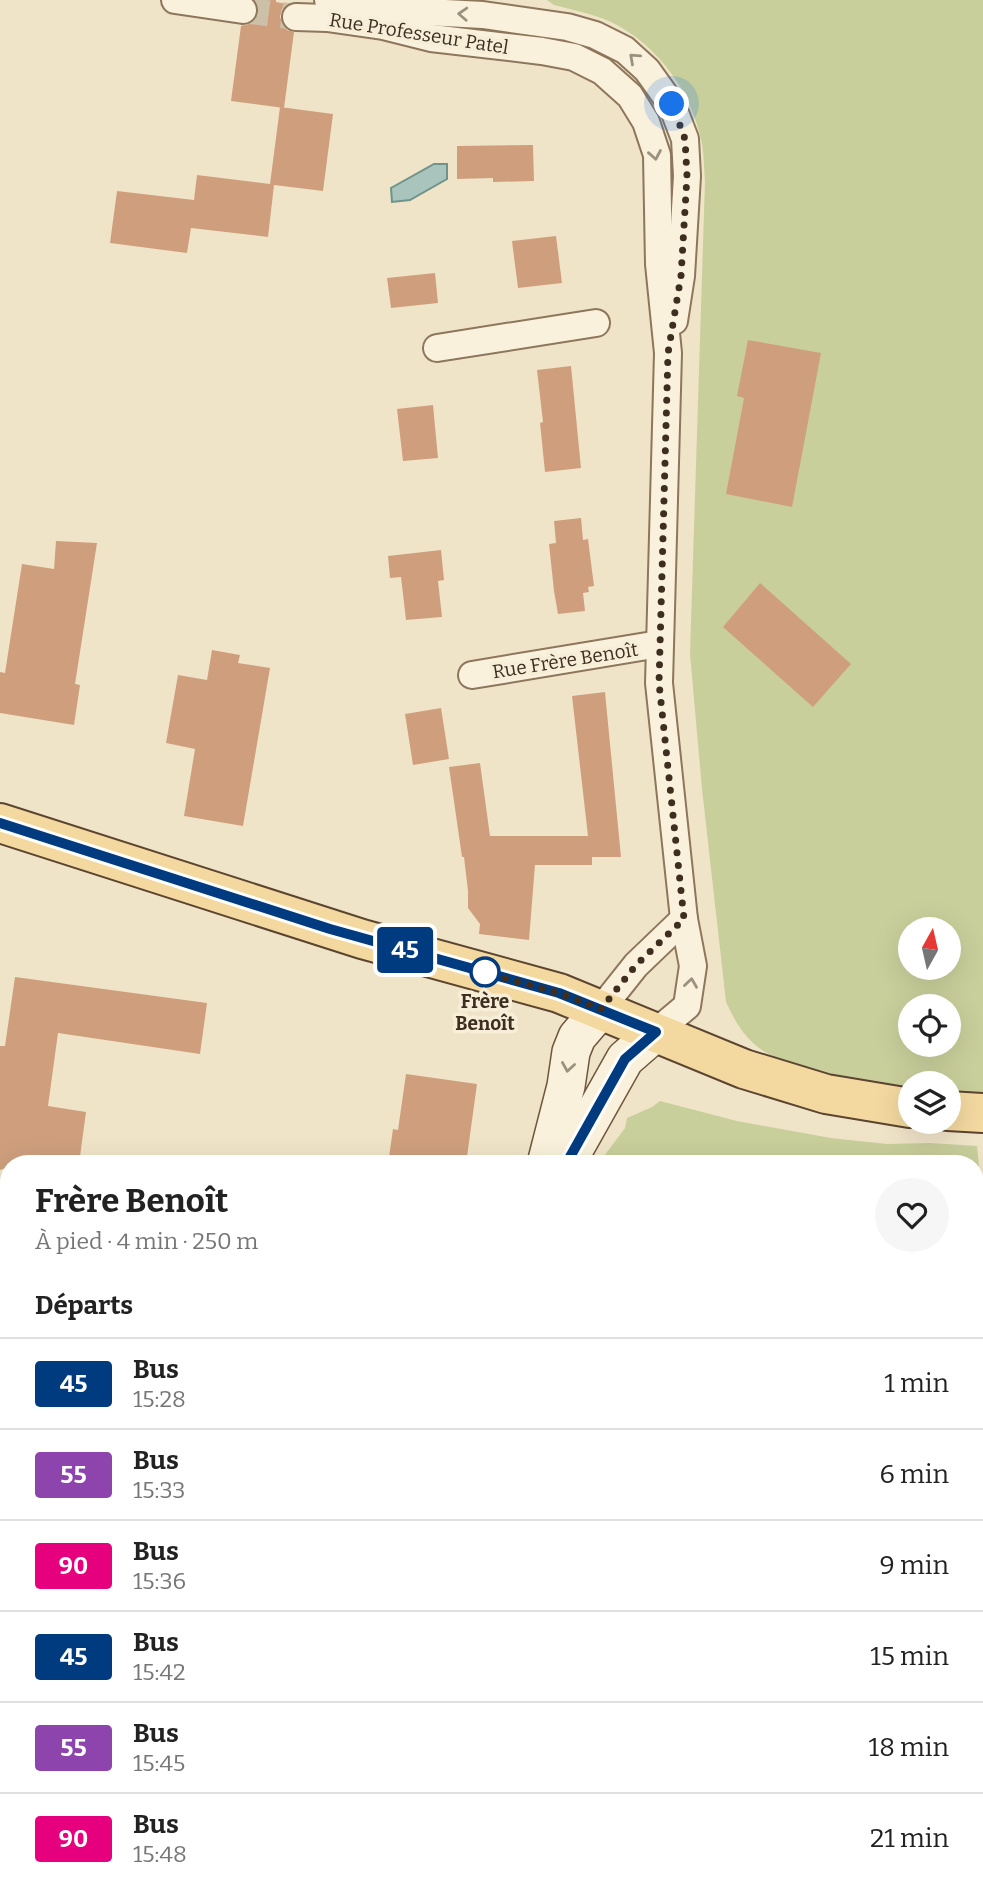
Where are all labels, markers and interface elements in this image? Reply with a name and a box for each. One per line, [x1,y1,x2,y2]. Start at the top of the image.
one-way arrow [457,7,468,22]
street label: Rue Professeur Patel [328,8,510,59]
one-way arrow [629,54,642,66]
your location [654,86,689,121]
one-way arrow [647,149,662,161]
street label: Rue Frère Benoît [491,638,640,683]
north arrow [898,917,961,980]
map controls [898,917,961,1134]
line badge: 45 [374,927,436,973]
text: 45 [391,936,419,964]
marker: Frère Benoît [470,957,500,987]
one-way arrow [684,977,699,988]
place label: Frère Benoît [455,990,515,1035]
button: locate [898,994,961,1057]
one-way arrow [561,1061,576,1073]
button: layers [898,1071,961,1134]
button: heart [875,1178,949,1252]
text: Frère Benoît [35,1181,228,1221]
text: À pied · 4 min · 250 m [35,1227,258,1255]
text: Départs [35,1290,133,1321]
text: Bus [133,1354,179,1385]
text: 1 min [884,1368,949,1399]
text: 45 [60,1370,87,1398]
text: 15:28 [133,1385,186,1413]
text: Bus [133,1445,179,1476]
text: 6 min [880,1459,949,1490]
text: 55 [60,1461,87,1489]
text: 15:33 [133,1476,185,1504]
text: Bus [133,1536,179,1567]
text: 9 min [880,1550,949,1581]
text: 90 [59,1552,88,1580]
text: 15:36 [133,1567,186,1595]
text: Bus [133,1627,179,1658]
text: 15 min [870,1641,949,1672]
text: 45 [60,1643,87,1671]
text: 15:42 [133,1658,185,1686]
text: Bus [133,1718,179,1749]
text: 18 min [869,1732,949,1763]
text: 55 [60,1734,87,1762]
text: 15:45 [133,1749,185,1777]
text: Bus [133,1809,179,1840]
text: 21 min [870,1823,949,1854]
text: 90 [59,1825,88,1853]
text: 15:48 [133,1840,187,1868]

